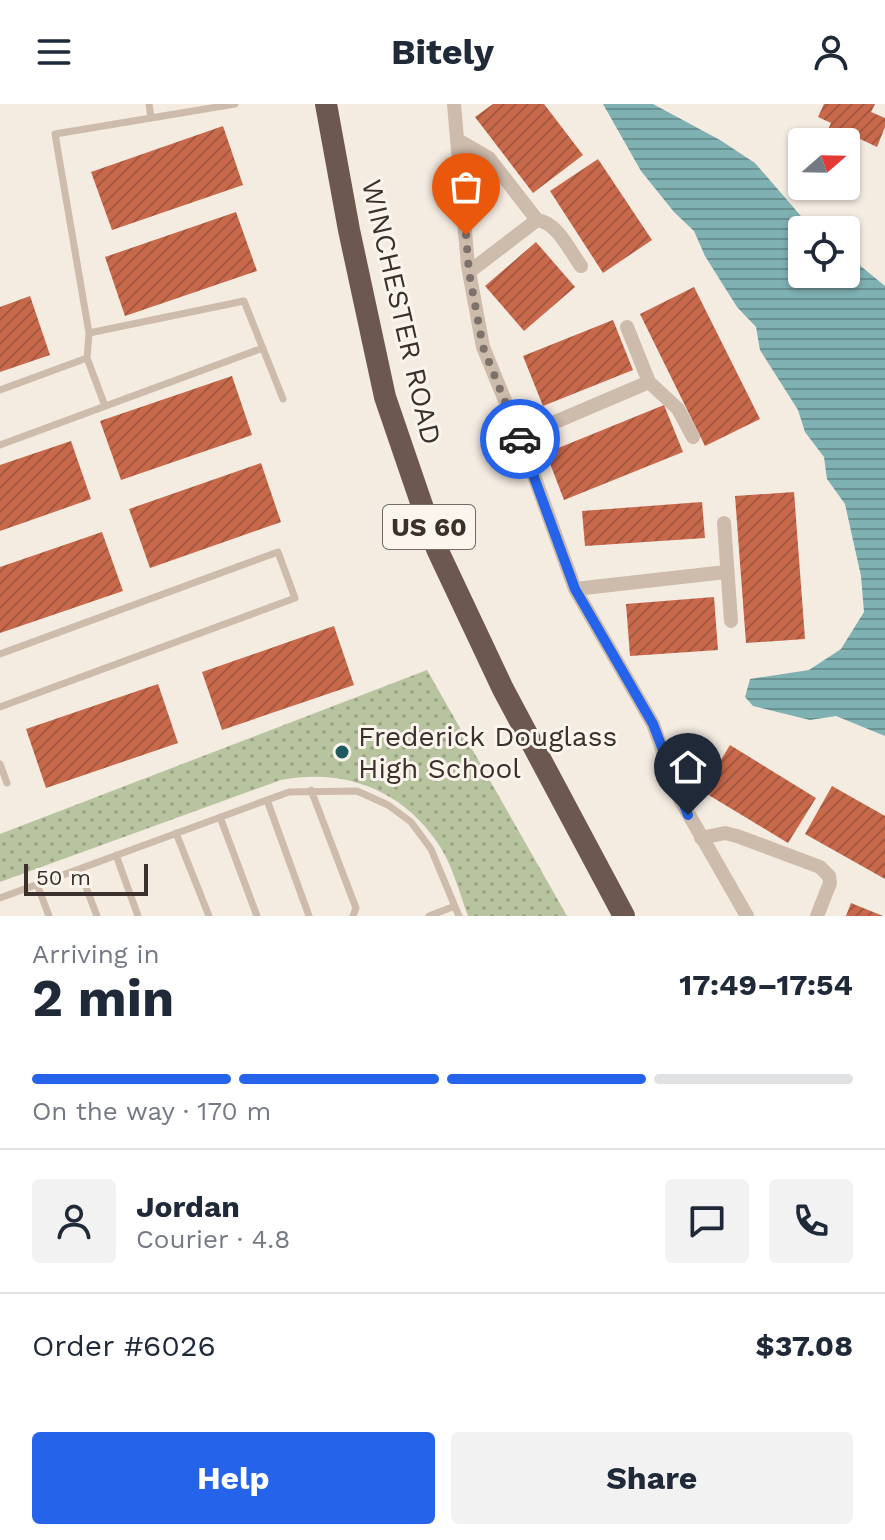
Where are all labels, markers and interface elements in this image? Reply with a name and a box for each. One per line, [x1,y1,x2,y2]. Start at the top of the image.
icon: menu [32,30,76,74]
icon: person [809,30,853,74]
text: Bitely [391,31,494,73]
north arrow [788,128,860,200]
map controls [788,128,860,288]
pin [432,153,500,235]
icon: bag [444,165,488,209]
street label: WINCHESTER ROAD [355,176,448,448]
button: locate [788,216,860,288]
courier [480,399,560,479]
icon: car [498,417,542,461]
road number: US 60 [383,505,475,549]
place label: Frederick Douglass High School [358,720,617,785]
pin [654,733,722,815]
marker: Frederick Douglass High School [333,743,351,761]
icon: home [666,745,710,789]
scale bar [24,860,148,896]
text: 50 m [36,865,91,890]
text: Arriving in [32,939,160,969]
text: 17:49–17:54 [679,967,853,1002]
text: 2 min [32,968,174,1029]
text: On the way · 170 m [32,1096,271,1126]
button: person [32,1179,116,1263]
button: chat [665,1179,749,1263]
button: phone [769,1179,853,1263]
text: Jordan [136,1189,240,1224]
text: Courier · 4.8 [136,1224,290,1254]
text: Order #6026 [32,1328,216,1363]
text: $37.08 [756,1328,853,1363]
button: Help [32,1432,435,1524]
button: Share [451,1432,853,1524]

